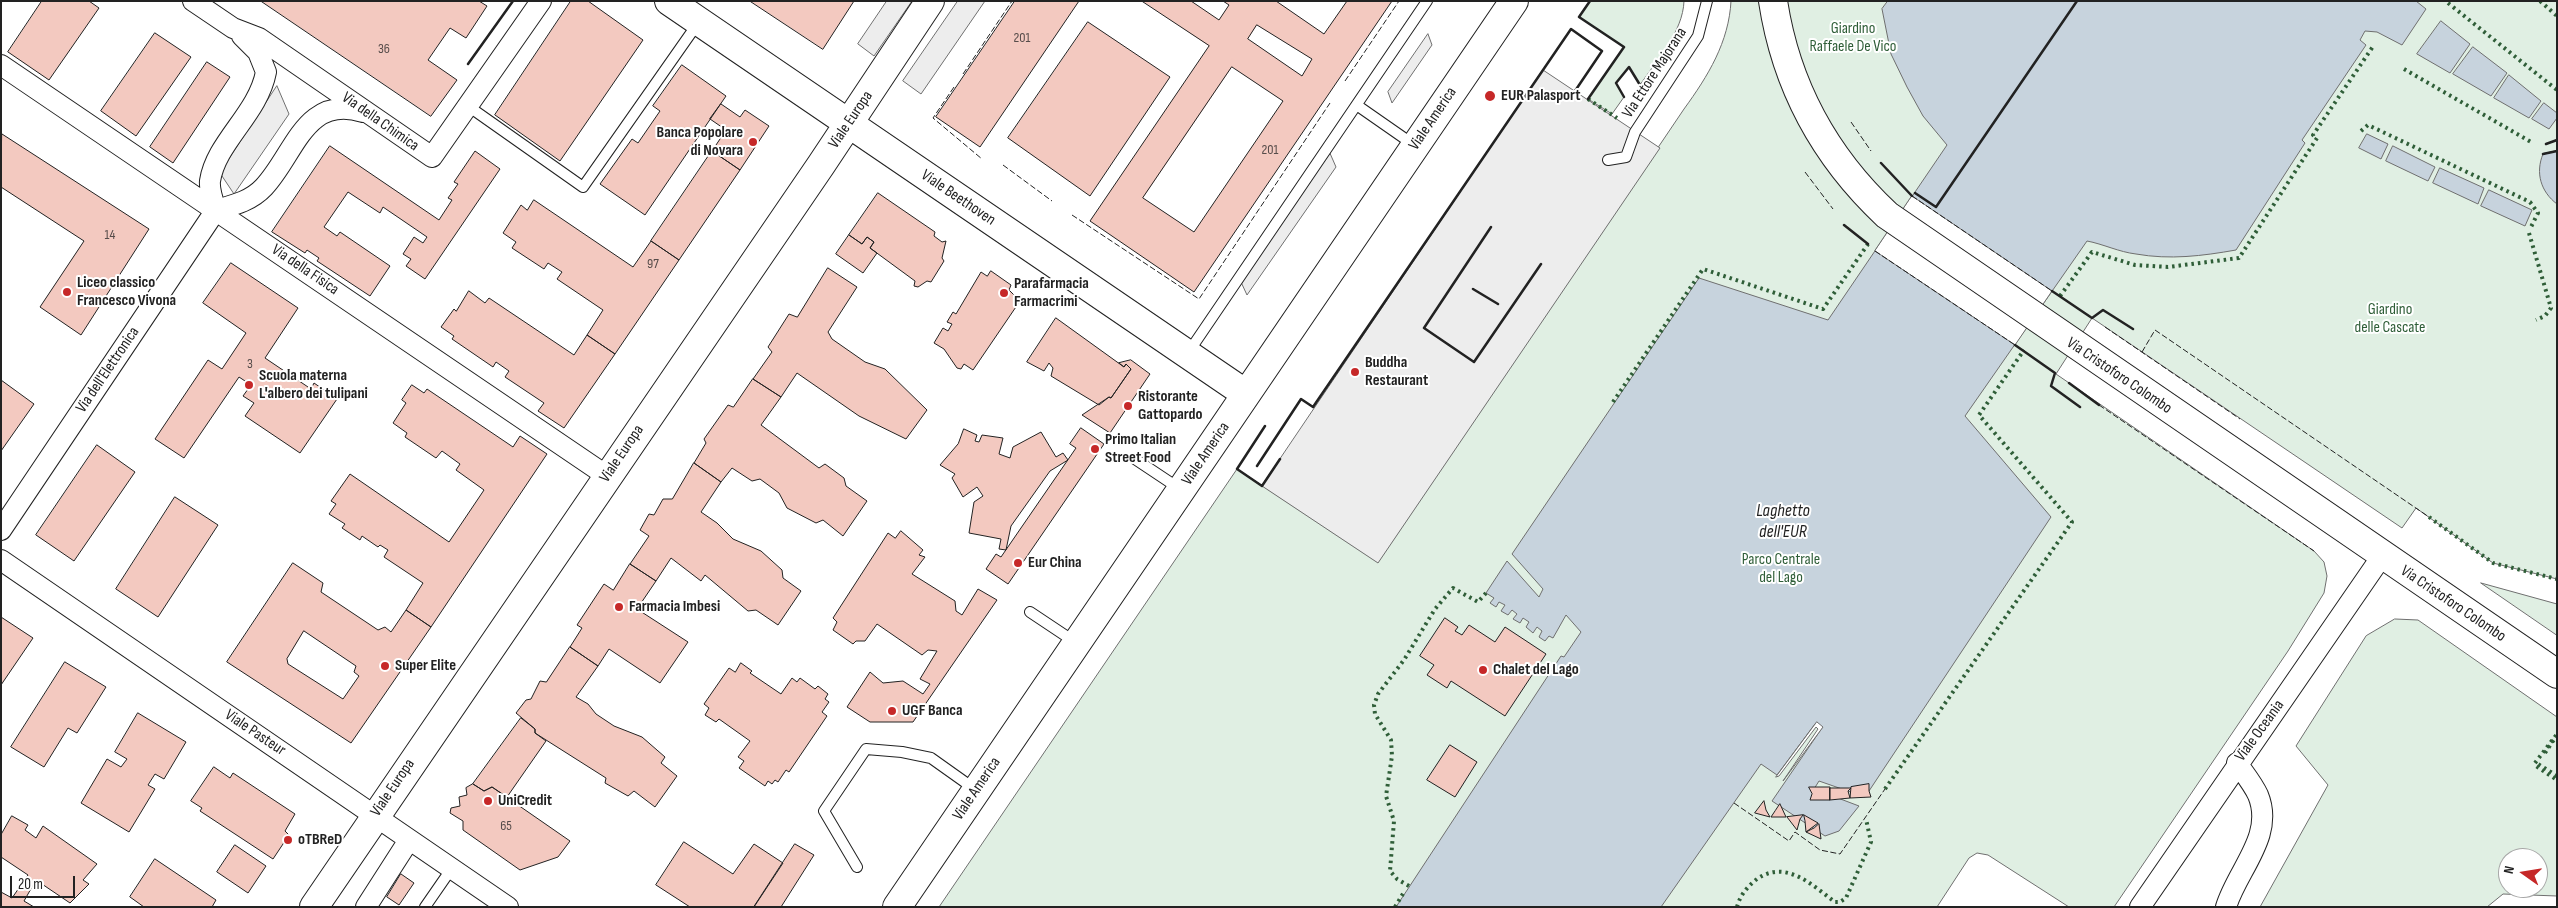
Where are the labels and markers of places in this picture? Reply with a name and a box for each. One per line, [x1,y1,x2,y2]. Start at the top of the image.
place label: EUR Palasport [1501,86,1581,106]
marker: EUR Palasport [1483,89,1497,103]
place label: Banca Popolare di Novara [657,123,743,161]
marker: Banca Popolare di Novara [747,136,759,148]
place label: Liceo classico Francesco Vivona [77,273,176,311]
place label: Parafarmacia Farmacrimi [1014,274,1089,312]
marker: Liceo classico Francesco Vivona [61,286,73,298]
marker: Parafarmacia Farmacrimi [998,287,1010,299]
place label: Buddha Restaurant [1365,353,1428,391]
place label: Scuola materna L'albero dei tulipani [259,366,368,404]
marker: Buddha Restaurant [1349,366,1361,378]
marker: Scuola materna L'albero dei tulipani [243,379,255,391]
place label: Ristorante Gattopardo [1138,387,1203,425]
marker: Ristorante Gattopardo [1122,400,1134,412]
place label: Primo Italian Street Food [1105,430,1176,468]
marker: Primo Italian Street Food [1089,443,1101,455]
place label: Eur China [1028,553,1082,573]
marker: Eur China [1012,557,1024,569]
place label: Farmacia Imbesi [629,597,720,617]
marker: Farmacia Imbesi [613,601,625,613]
place label: Super Elite [395,656,456,676]
marker: Super Elite [379,660,391,672]
place label: Chalet del Lago [1493,660,1579,680]
marker: Chalet del Lago [1477,664,1489,676]
place label: UGF Banca [902,701,962,721]
marker: UGF Banca [886,705,898,717]
place label: UniCredit [498,791,552,811]
marker: UniCredit [482,795,494,807]
place label: oTBReD [298,830,342,850]
marker: oTBReD [282,834,294,846]

